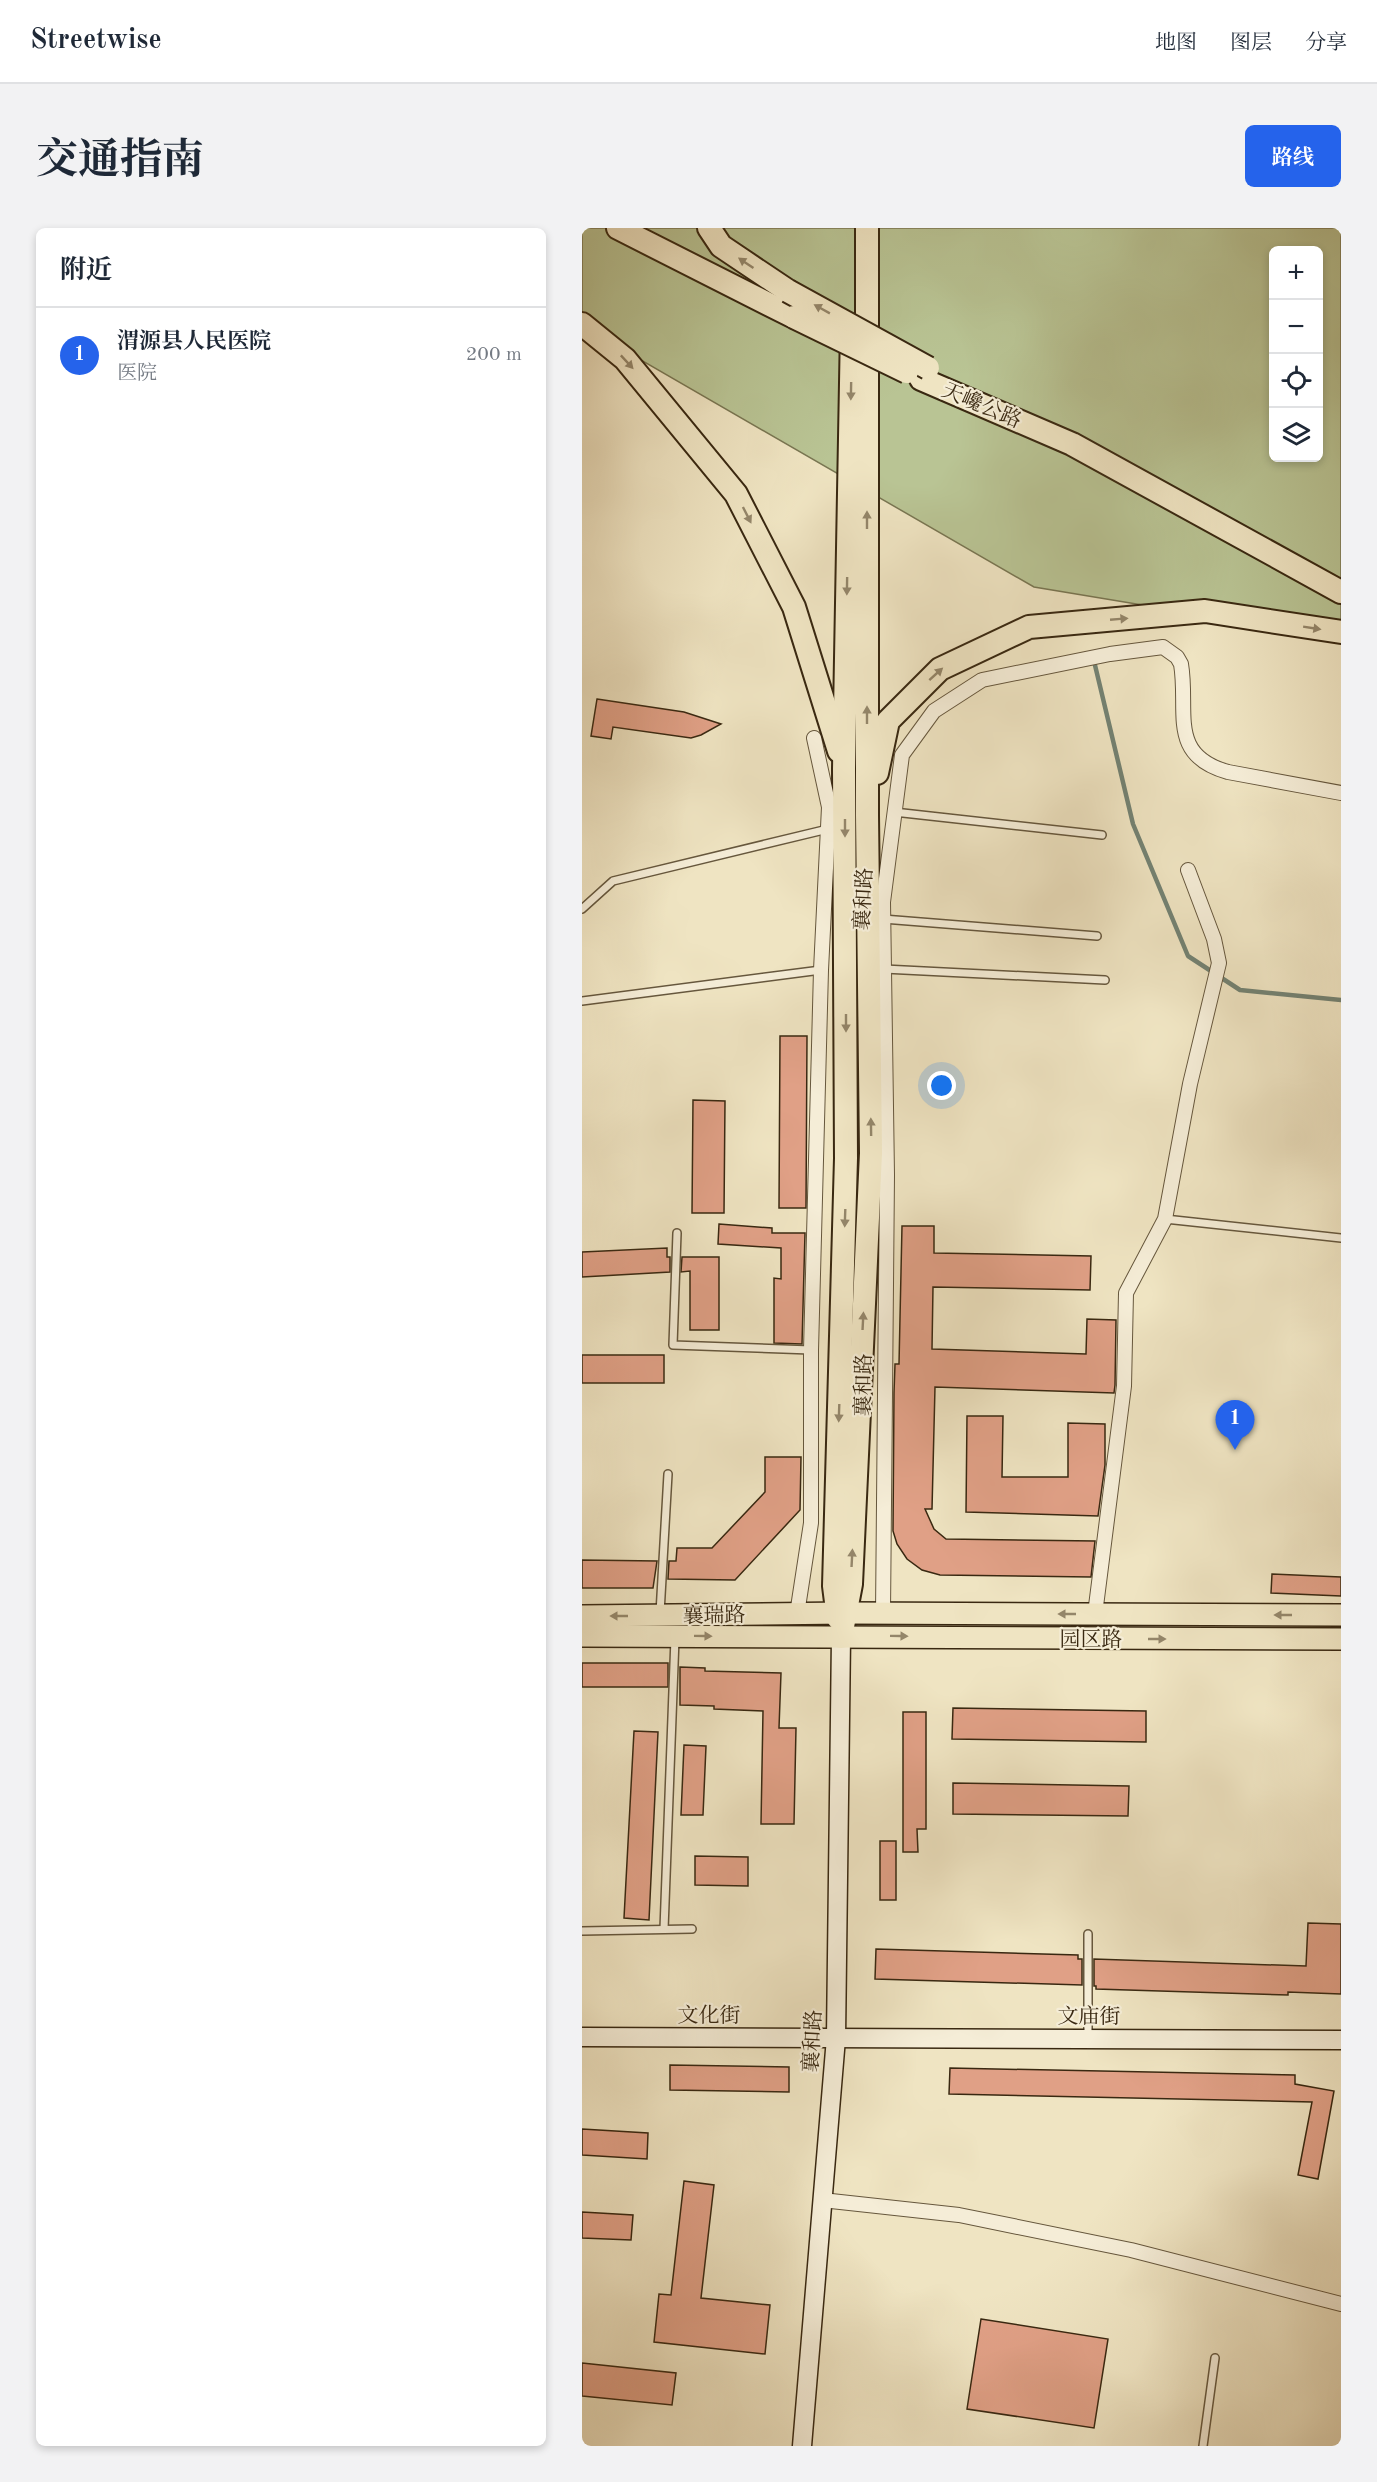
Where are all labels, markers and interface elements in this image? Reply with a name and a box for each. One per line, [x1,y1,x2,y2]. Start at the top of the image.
text: Streetwise [30,27,162,55]
text: 地图 [1155,33,1197,54]
text: 图层 [1230,33,1272,54]
text: 分享 [1305,33,1347,54]
button: 路线 [1245,125,1341,187]
text: 交通指南 [36,141,204,183]
map controls [1269,246,1323,462]
button: + [1269,246,1323,300]
one-way arrow [738,257,754,269]
text: 附近 [60,258,112,284]
button: − [1269,300,1323,354]
one-way arrow [813,304,830,314]
text: 渭源县人民医院 [117,331,271,353]
text: 1 [74,345,85,365]
text: 200 m [466,345,522,365]
button: locate [1269,354,1323,408]
one-way arrow [619,355,633,369]
text: 医院 [117,364,157,384]
street label: 天巉公路 [939,378,1025,432]
one-way arrow [846,382,856,401]
button: layers [1269,408,1323,462]
one-way arrow [741,506,751,524]
one-way arrow [862,510,872,529]
one-way arrow [843,577,852,596]
one-way arrow [1109,614,1128,624]
one-way arrow [1303,623,1322,632]
one-way arrow [928,668,943,681]
one-way arrow [862,705,872,724]
one-way arrow [840,818,850,837]
street label: 襄和路 [850,867,877,931]
one-way arrow [841,1013,851,1032]
your location [927,1071,956,1100]
one-way arrow [866,1117,876,1136]
one-way arrow [840,1208,849,1227]
one-way arrow [859,1312,868,1331]
street label: 襄和路 [851,1353,876,1417]
pin: 1 [1216,1400,1254,1450]
one-way arrow [834,1403,844,1422]
one-way arrow [848,1549,857,1568]
street label: 襄瑞路 [682,1603,746,1628]
one-way arrow [1057,1609,1076,1619]
one-way arrow [1273,1610,1292,1620]
one-way arrow [609,1611,628,1620]
street label: 园区路 [1060,1628,1123,1651]
one-way arrow [694,1631,713,1641]
one-way arrow [890,1631,909,1641]
one-way arrow [1148,1634,1167,1644]
street label: 文化街 [678,2004,741,2027]
street label: 文庙街 [1058,2005,1121,2028]
street label: 襄和路 [799,2009,826,2073]

